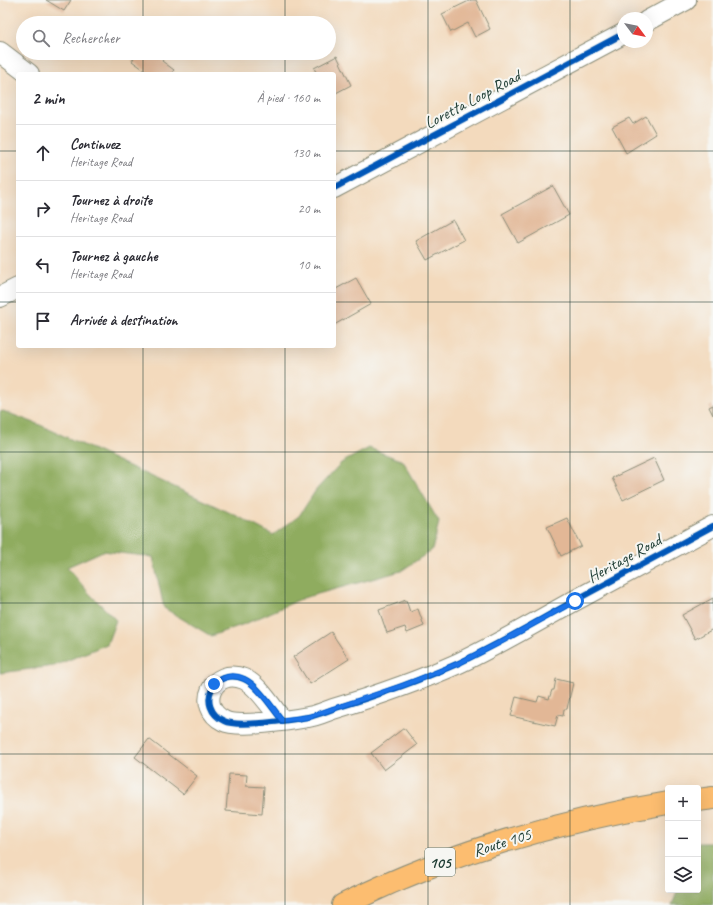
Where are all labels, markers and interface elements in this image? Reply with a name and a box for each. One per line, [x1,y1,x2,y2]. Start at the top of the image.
north arrow [617,12,653,48]
search box [16,16,336,60]
icon: search [30,27,52,49]
text: Rechercher [62,29,120,48]
street label: Loretta Loop Road [421,64,527,133]
text: 2 min [32,88,65,109]
text: À pied · 160 m [257,90,320,106]
text: Continuez [70,135,120,154]
icon: ahead [32,142,54,164]
text: 130 m [292,145,320,161]
text: Heritage Road [70,154,132,170]
text: Tournez à droite [70,191,152,210]
icon: right [32,198,54,220]
text: 20 m [298,201,320,217]
text: Heritage Road [70,210,132,226]
text: Tournez à gauche [70,247,157,266]
icon: left [32,254,54,276]
text: 10 m [298,257,320,273]
text: Heritage Road [70,266,132,282]
icon: arrive [32,310,54,332]
text: Arrivée à destination [70,311,178,330]
street label: Heritage Road [584,528,667,587]
route start [566,592,584,610]
route end [205,675,223,693]
map controls [665,785,701,893]
button: + [665,785,701,821]
button: − [665,821,701,857]
street label: Route 105 [471,823,535,861]
road number: 105 [425,848,455,876]
button: layers [665,857,701,893]

